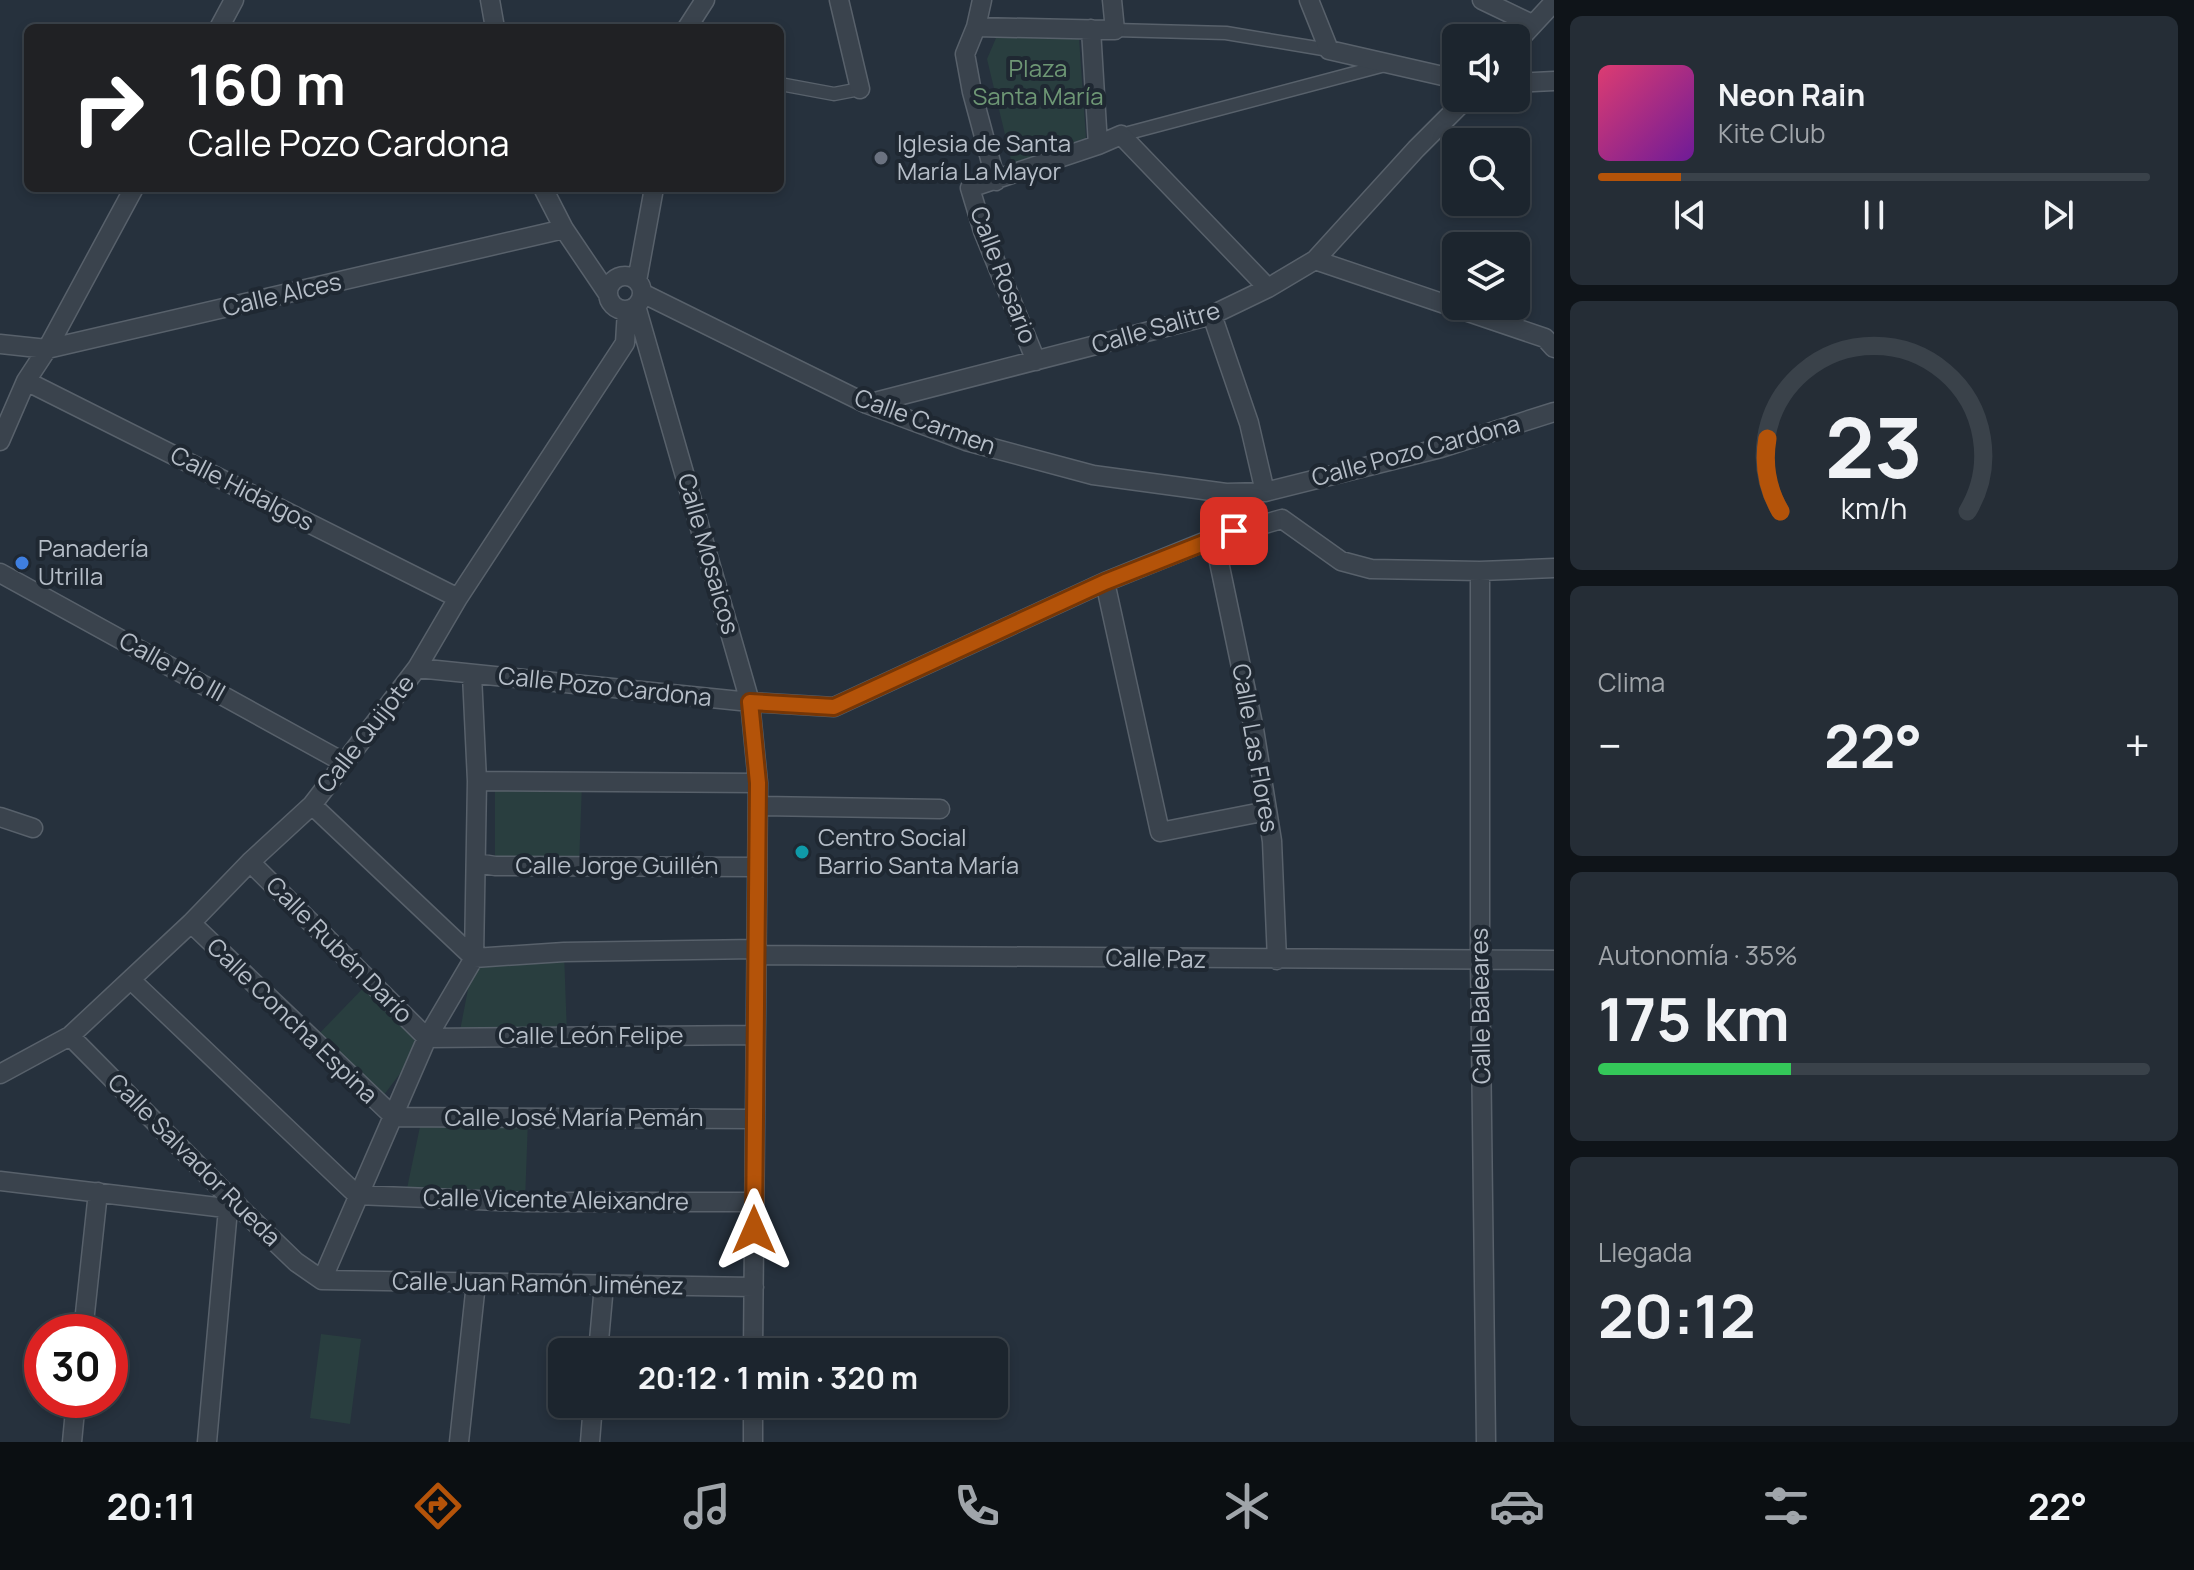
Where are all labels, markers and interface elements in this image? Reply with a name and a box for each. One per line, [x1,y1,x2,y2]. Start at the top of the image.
map controls [1442,24,1530,320]
button: sound [1442,24,1530,112]
text: 160 m [188,45,346,122]
park label: Plaza Santa María [972,51,1104,112]
icon: right [56,56,160,160]
text: Neon Rain [1718,74,1865,115]
text: Kite Club [1718,115,1825,151]
text: Calle Pozo Cardona [188,118,510,167]
place label: Iglesia de Santa María La Mayor [897,126,1071,187]
button: search [1442,128,1530,216]
marker: Iglesia de Santa María La Mayor [872,149,890,167]
icon: previous [1668,193,1712,237]
icon: pause [1852,193,1896,237]
icon: next [2036,193,2080,237]
street label: Calle Rosario [963,201,1046,348]
button: layers [1442,232,1530,320]
street label: Calle Alces [219,264,344,323]
street label: Calle Salitre [1088,293,1224,361]
street label: Calle Carmen [850,380,1001,461]
text: 23 [1825,388,1923,502]
street label: Calle Pozo Cardona [1308,406,1523,493]
street label: Calle Hidalgos [165,437,320,538]
street label: Calle Mosaicos [671,469,748,638]
text: km/h [1841,489,1907,528]
pin [1200,497,1268,565]
icon: arrive [1212,509,1256,553]
place label: Panadería Utrilla [38,531,149,592]
marker: Panadería Utrilla [13,554,31,572]
street label: Calle Pío III [114,623,232,708]
street label: Calle Pozo Cardona [497,658,713,713]
street label: Calle Las Flores [1225,661,1288,835]
text: Clima [1598,664,1665,700]
street label: Calle Quijote [308,667,421,799]
text: 22° [1824,704,1922,786]
text: − [1598,715,1622,775]
text: + [2125,715,2150,775]
place label: Centro Social Barrio Santa María [818,820,1019,881]
marker: Centro Social Barrio Santa María [793,843,811,861]
street label: Calle Jorge Guillén [516,848,718,881]
street label: Calle Rubén Darío [260,868,421,1029]
street label: Calle Baleares [1462,928,1497,1084]
street label: Calle Concha Espina [200,930,386,1110]
text: Autonomía · 35% [1598,937,1798,973]
street label: Calle Paz [1105,940,1207,975]
text: 175 km [1598,977,1790,1059]
street label: Calle León Felipe [498,1018,684,1051]
street label: Calle Salvador Rueda [101,1065,289,1253]
street label: Calle José María Pemán [444,1100,704,1133]
street label: Calle Vicente Aleixandre [423,1180,689,1217]
position arrow [712,1188,796,1272]
text: Llegada [1598,1234,1692,1270]
street label: Calle Juan Ramón Jiménez [392,1263,684,1302]
text: 20:12 [1598,1274,1756,1356]
speed limit sign: 30 [24,1314,128,1418]
text: 20:12 · 1 min · 320 m [638,1357,918,1398]
icon: directions [410,1478,466,1534]
icon: music [679,1478,735,1534]
icon: phone [949,1478,1005,1534]
icon: climate [1219,1478,1275,1534]
icon: car [1489,1478,1545,1534]
icon: filters [1758,1478,1814,1534]
text: 20:11 [107,1482,196,1531]
text: 22° [2028,1482,2087,1531]

